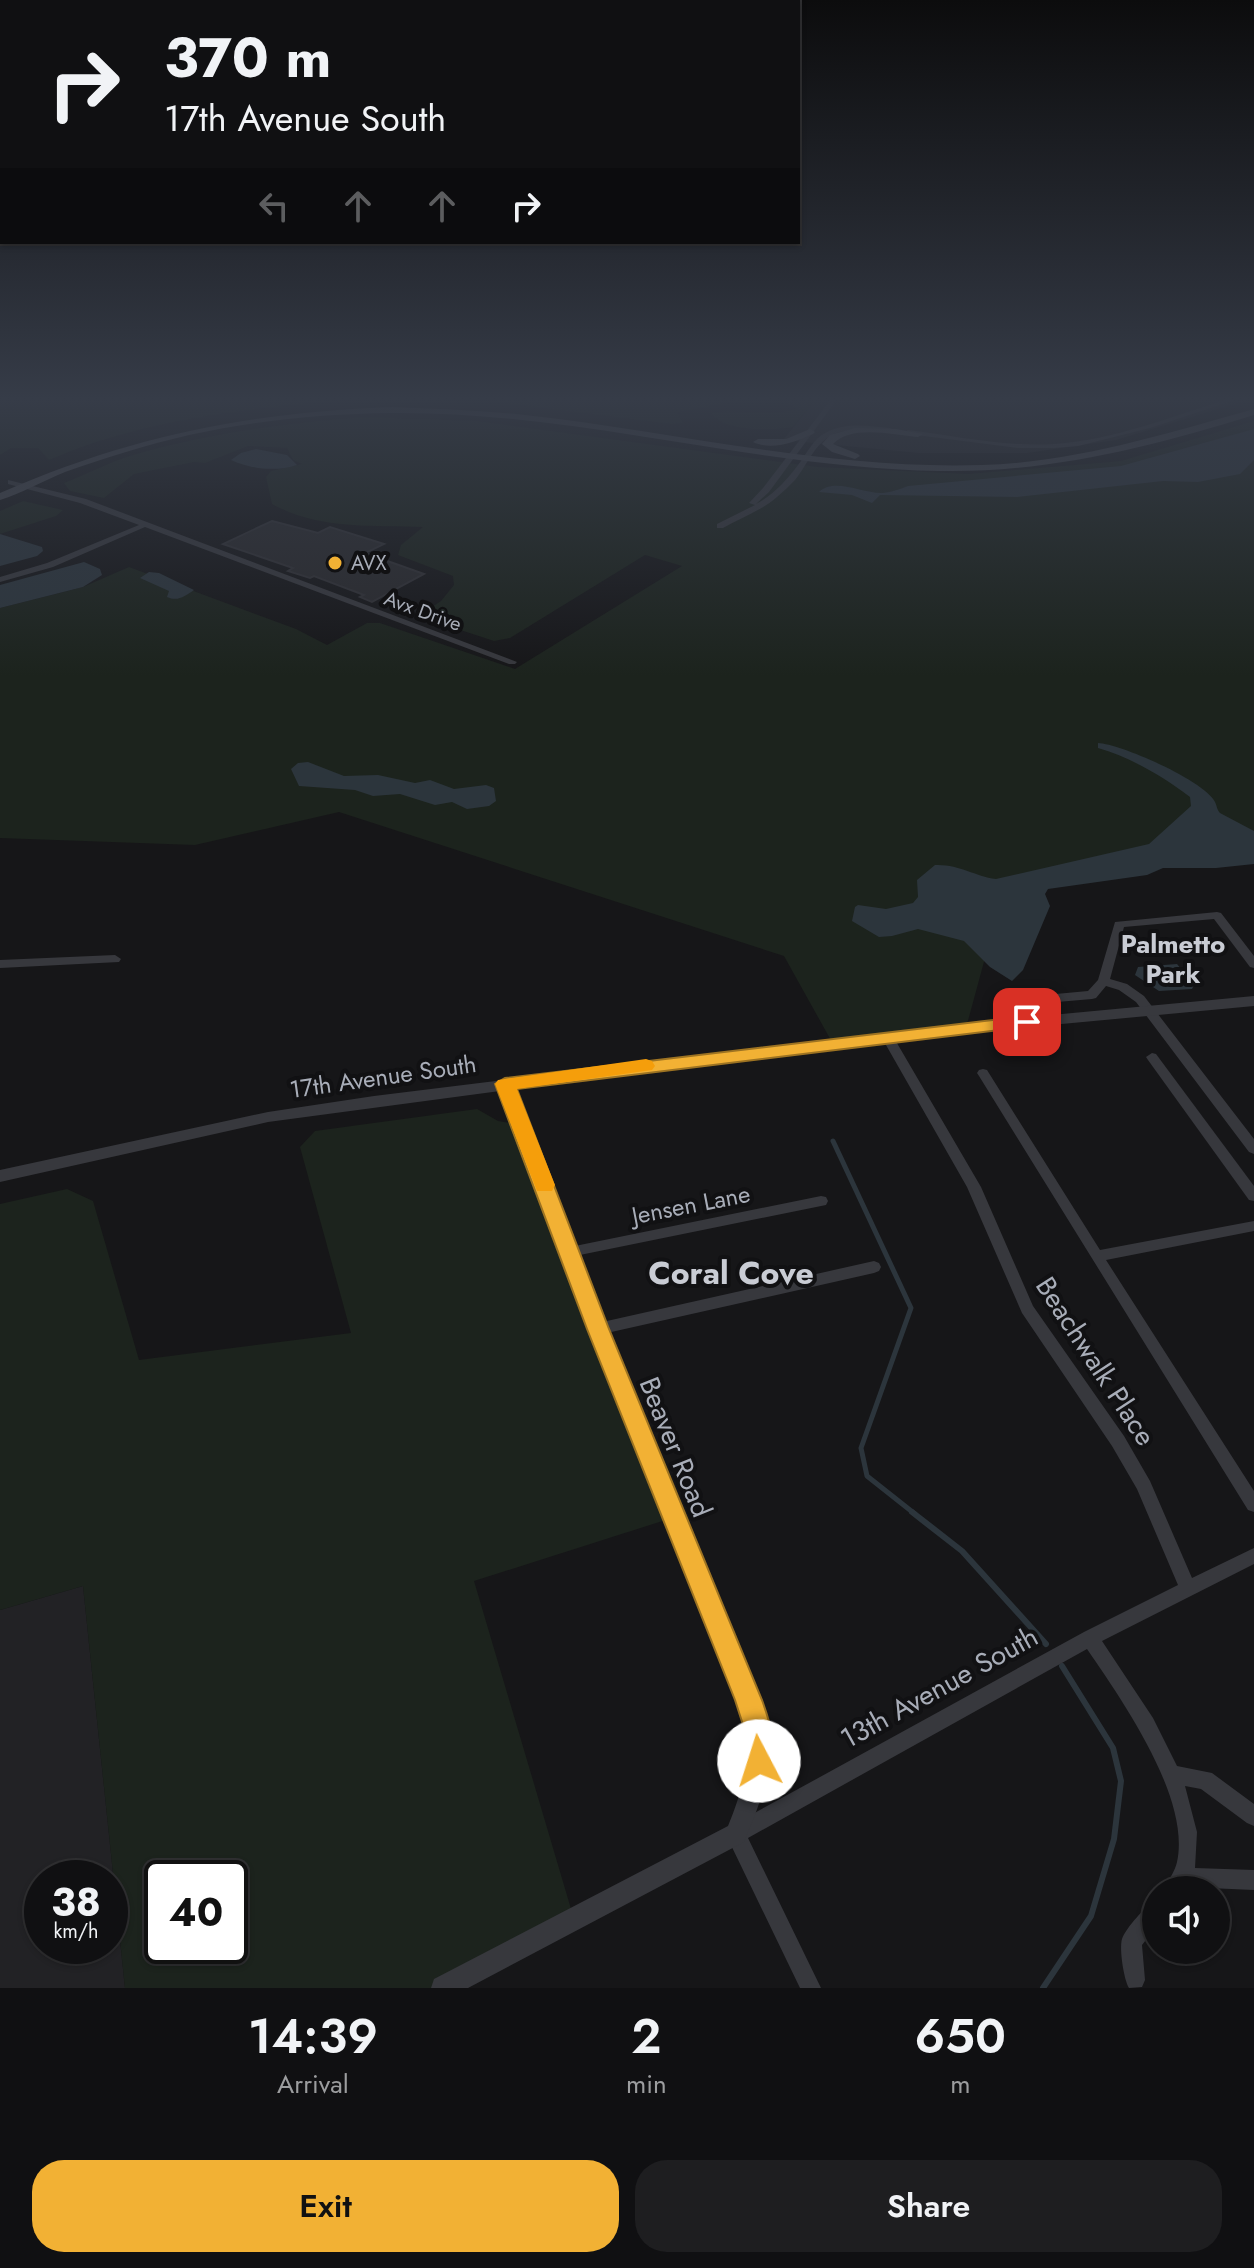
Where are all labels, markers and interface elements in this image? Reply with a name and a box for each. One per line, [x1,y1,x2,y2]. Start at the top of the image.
text: 370 m [164,17,332,98]
icon: right [32,32,136,136]
text: 17th Avenue South [164,92,446,144]
icon: left [252,184,296,228]
icon: ahead [336,184,380,228]
icon: ahead [420,184,464,228]
icon: right [504,184,548,228]
place label: AVX [351,549,387,578]
marker: AVX [326,554,344,572]
street label: Avx Drive [380,584,466,639]
district label: Palmetto Park [1121,925,1225,993]
pin [993,988,1061,1056]
icon: arrive [1005,1000,1049,1044]
street label: 17th Avenue South [287,1046,479,1107]
street label: Jensen Lane [626,1176,753,1234]
district label: Coral Cove [648,1250,814,1296]
street label: Beachwalk Place [1026,1269,1166,1454]
street label: Beaver Road [629,1371,722,1524]
street label: 13th Avenue South [833,1616,1045,1759]
position arrow [717,1719,801,1803]
speed limit sign: 40 [144,1860,248,1964]
text: 38 [51,1873,101,1931]
map controls [1142,1876,1230,1964]
button: sound [1142,1876,1230,1964]
text: km/h [53,1917,99,1946]
text: 14:39 [248,2002,378,2071]
text: 2 [631,2002,661,2071]
text: 650 [915,2002,1006,2071]
text: Arrival [277,2065,349,2103]
text: min [626,2065,667,2103]
text: m [950,2065,970,2103]
button: Exit [32,2160,619,2252]
button: Share [635,2160,1222,2252]

